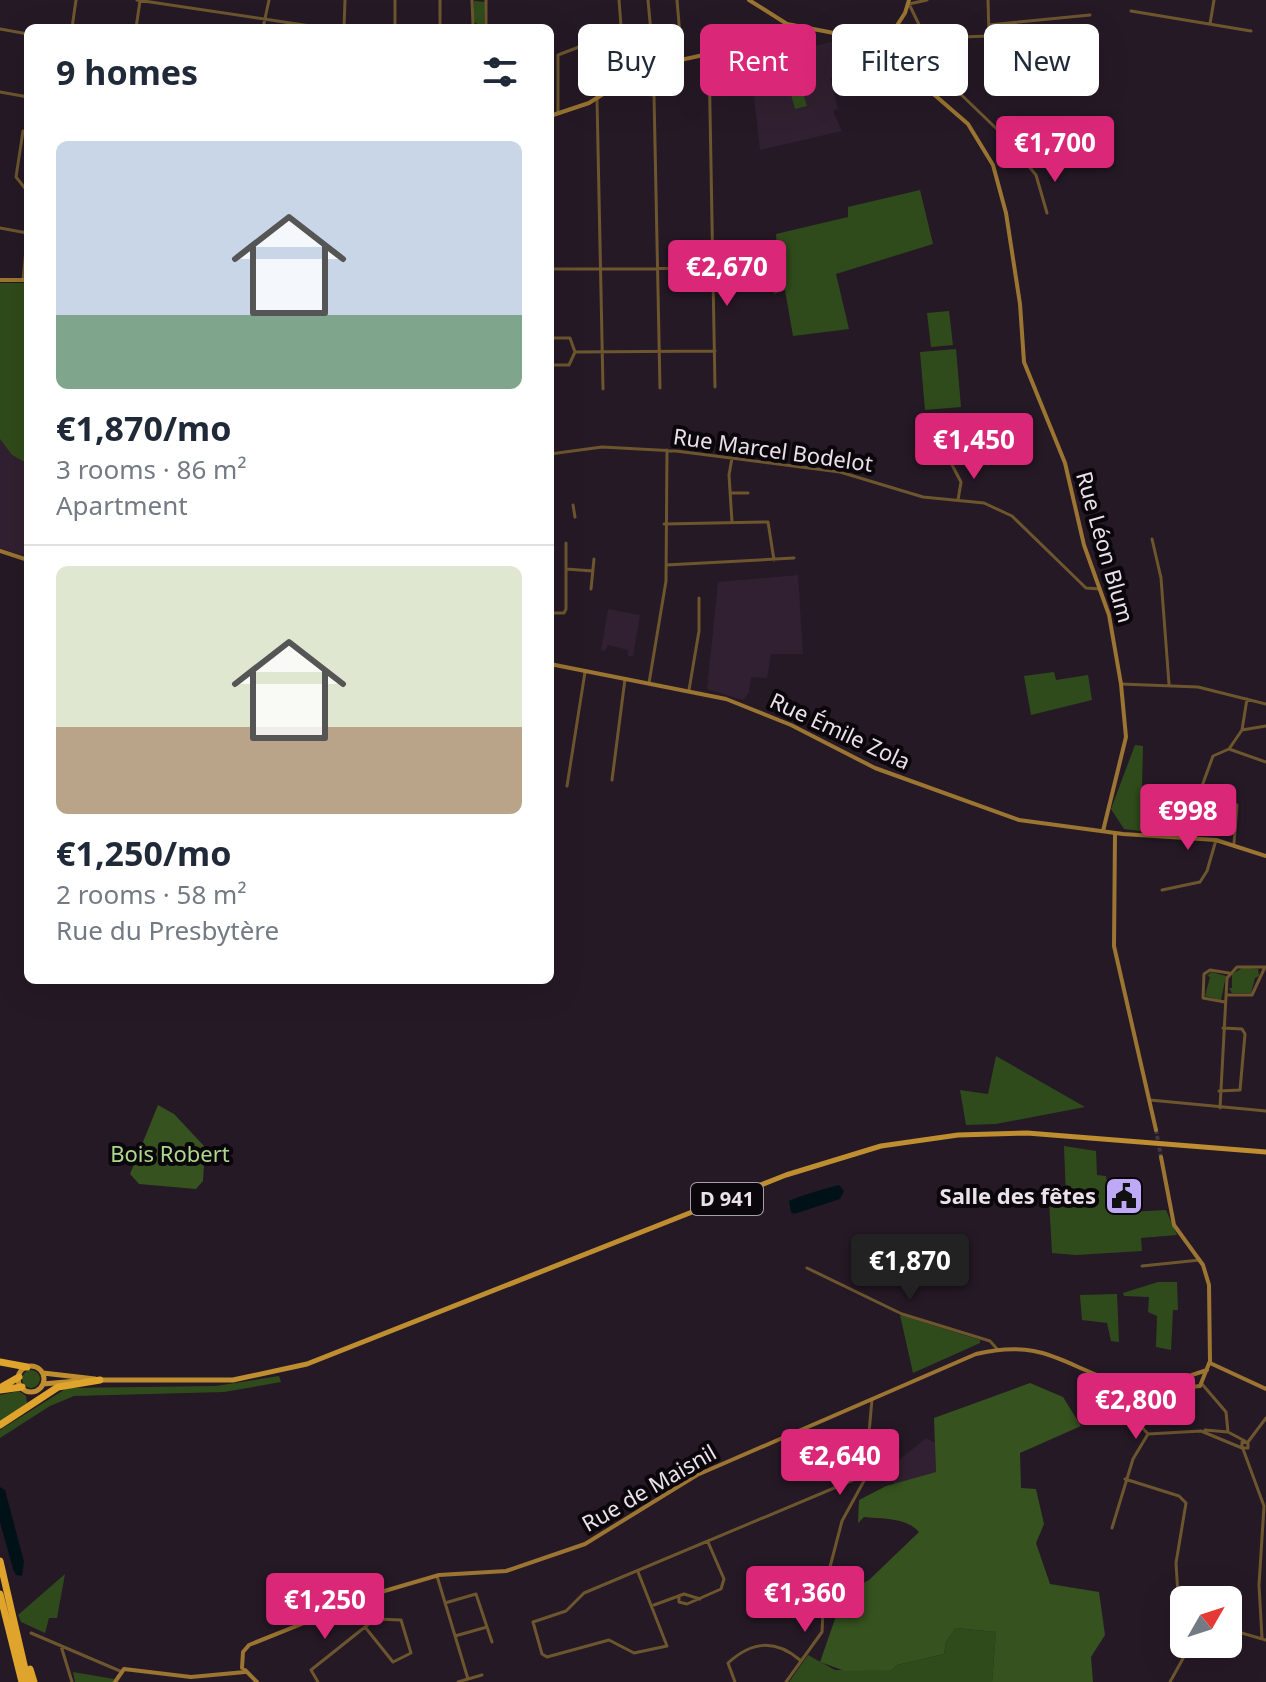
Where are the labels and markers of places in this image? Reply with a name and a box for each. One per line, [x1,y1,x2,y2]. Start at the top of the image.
pin: €1,700 [990,116,1120,184]
pin: €2,670 [662,240,792,308]
pin: €1,450 [909,413,1039,481]
pin: €998 [1141,784,1235,852]
public building icon: Salle des fêtes [1103,1175,1145,1217]
place label: Salle des fêtes [940,1180,1096,1210]
pin: €1,870 [845,1234,975,1302]
pin: €2,800 [1071,1373,1201,1441]
pin: €2,640 [775,1429,905,1497]
pin: €1,360 [740,1566,870,1634]
pin: €1,250 [260,1573,390,1641]

